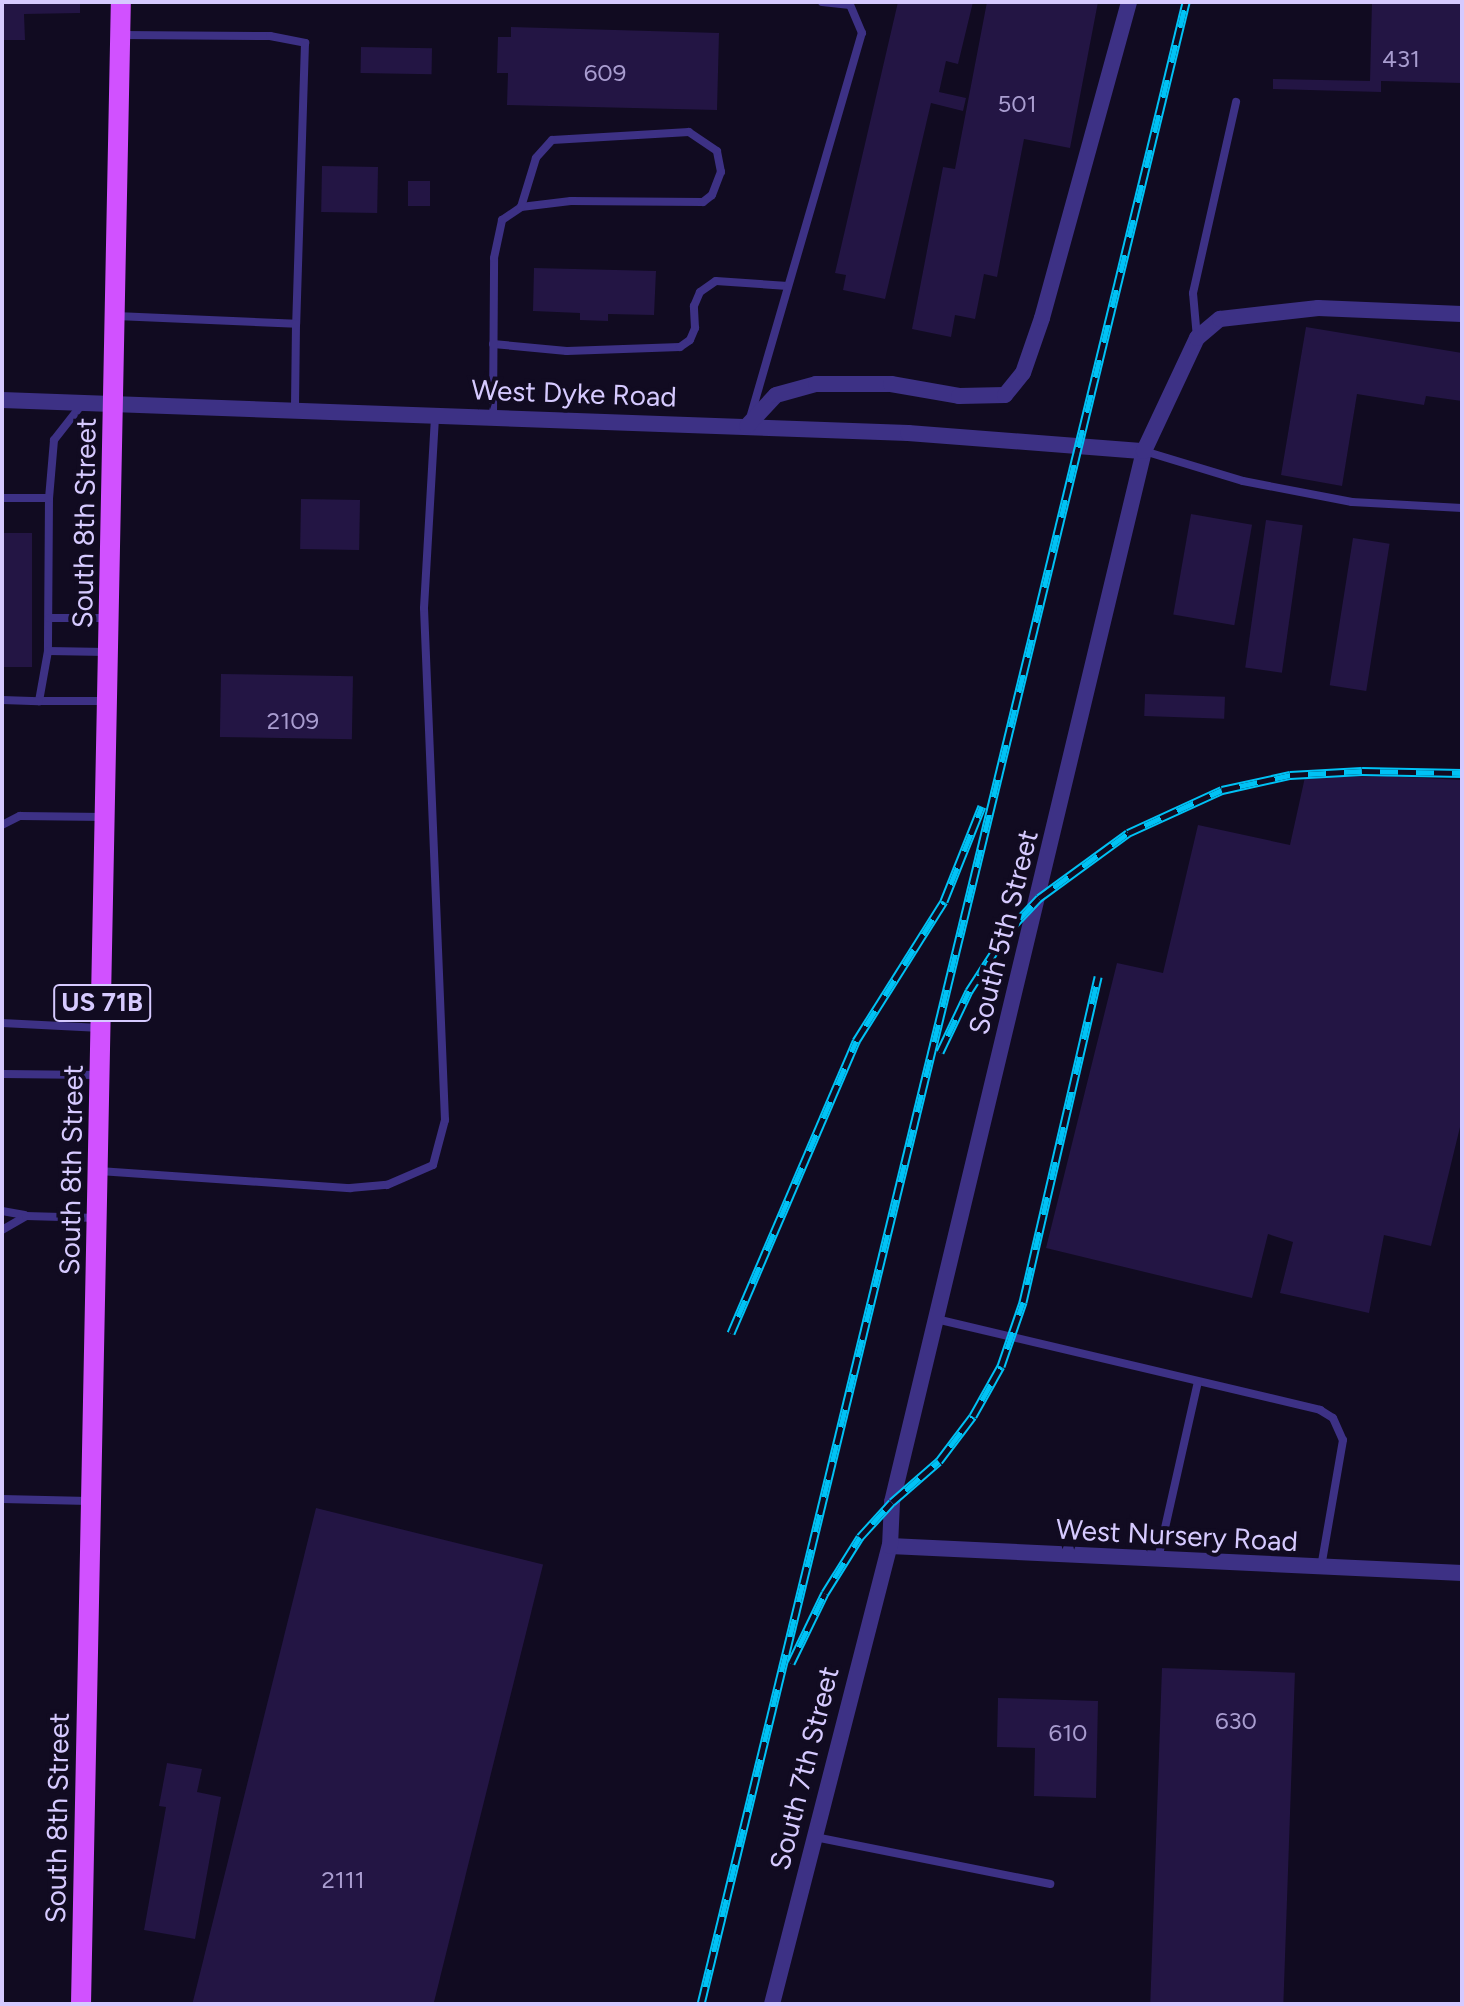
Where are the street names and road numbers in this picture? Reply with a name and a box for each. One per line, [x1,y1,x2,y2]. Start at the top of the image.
street label: West Dyke Road [471,373,677,413]
street label: South 8th Street [65,417,103,629]
street label: South 5th Street [961,826,1045,1038]
road number: US 71B [52,981,152,1025]
street label: South 8th Street [52,1064,90,1276]
street label: West Nursery Road [1055,1512,1299,1558]
street label: South 7th Street [762,1663,846,1873]
street label: South 8th Street [38,1712,76,1924]

